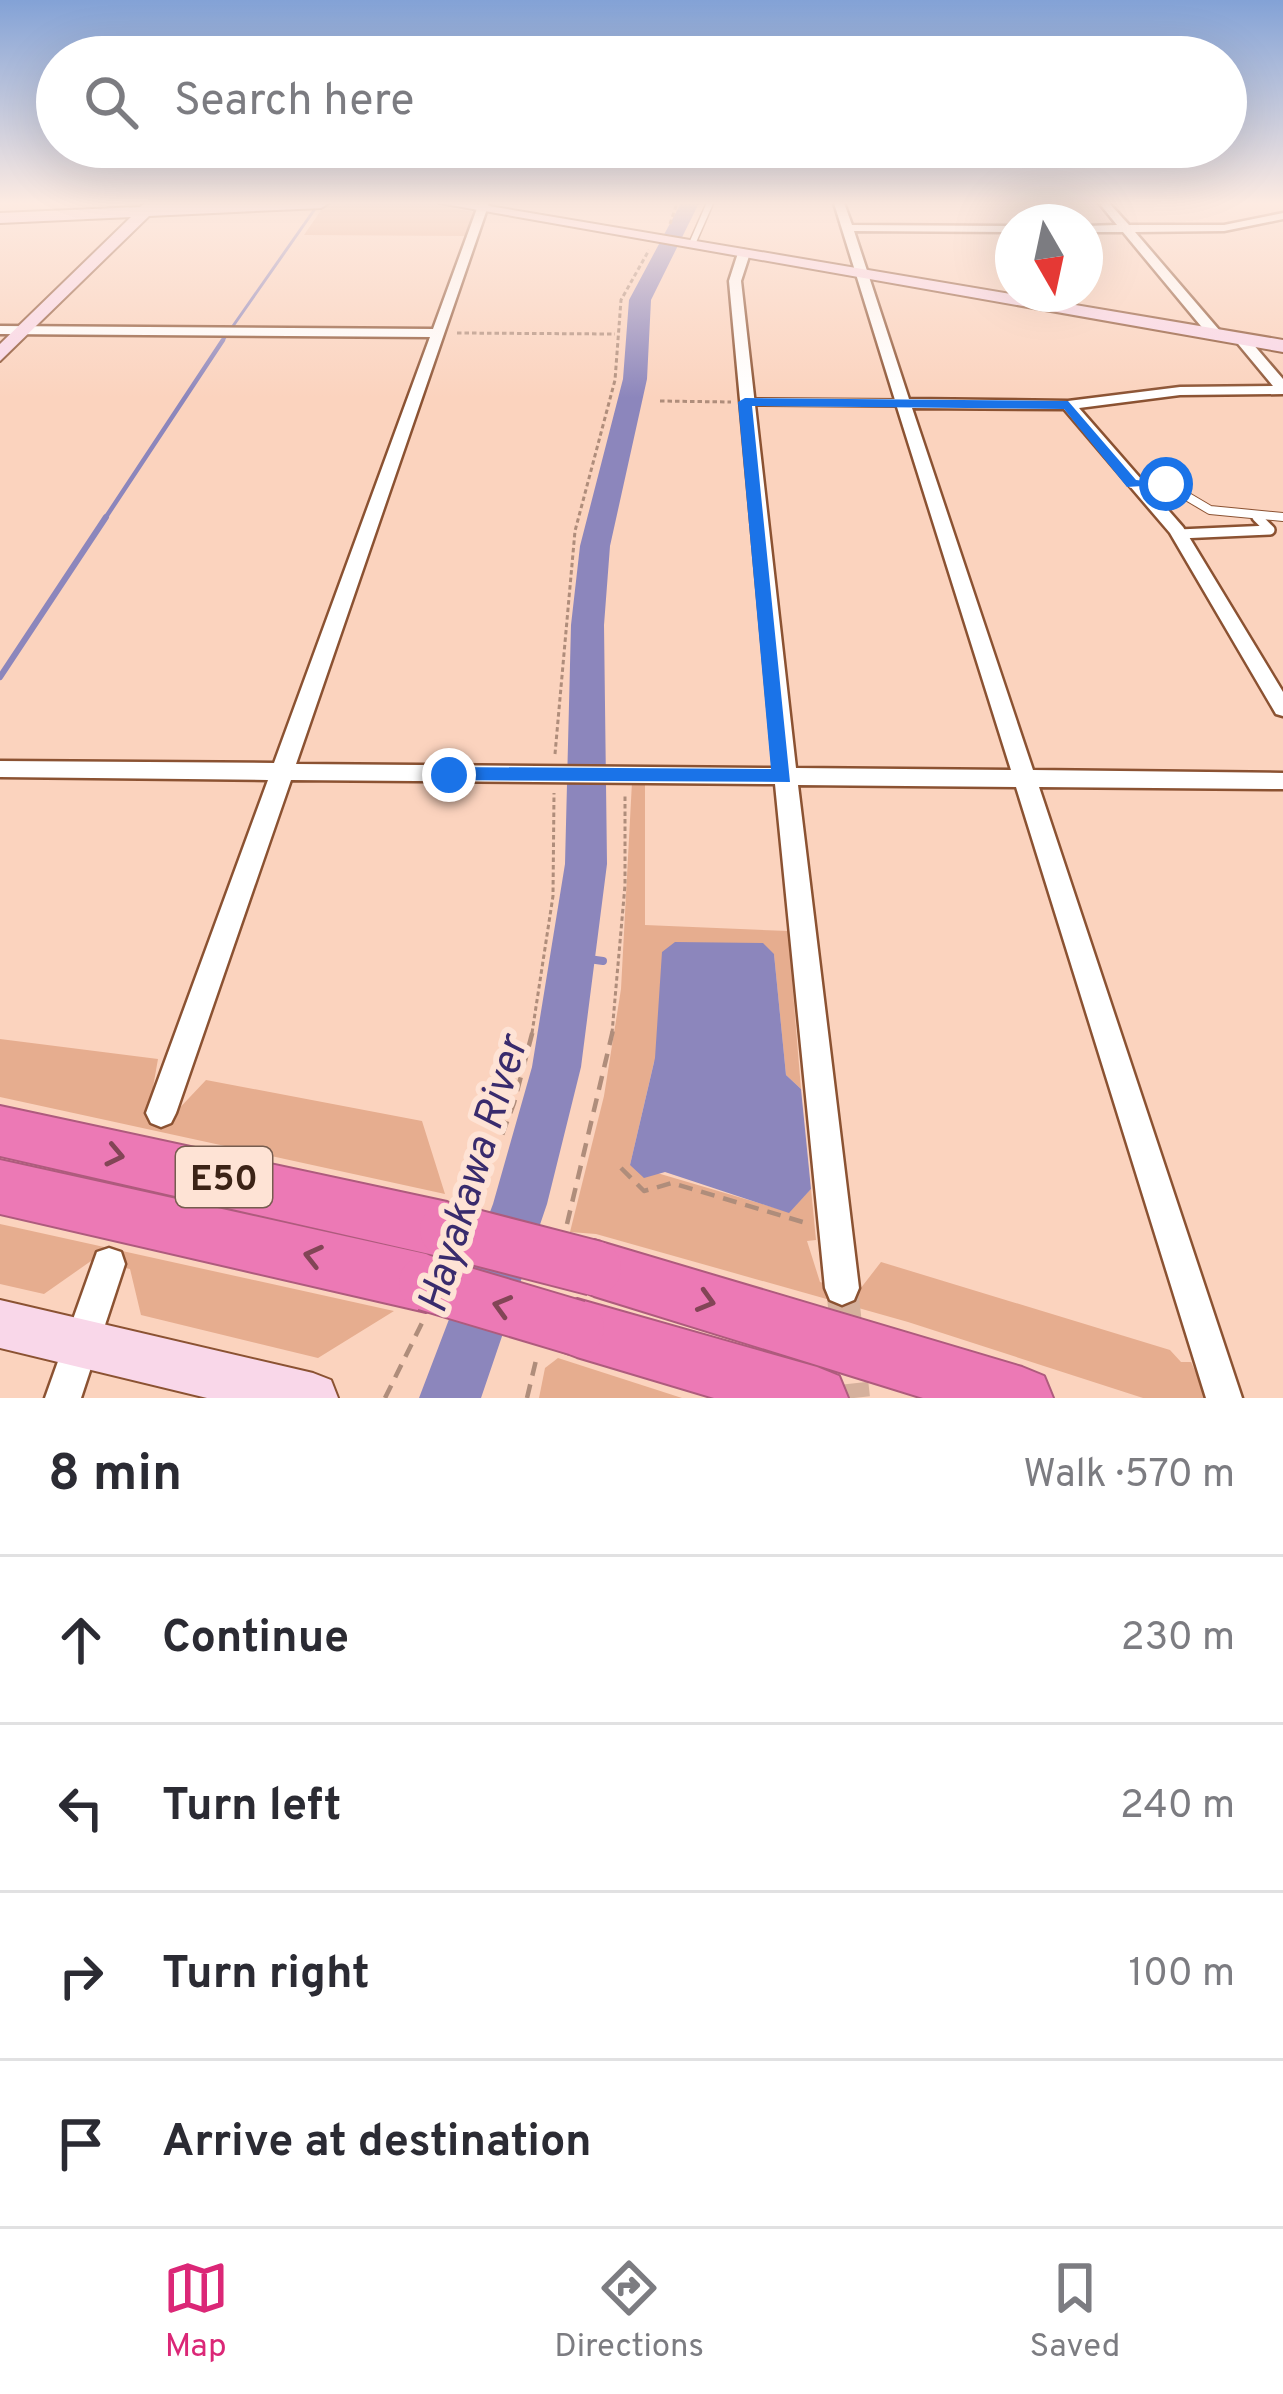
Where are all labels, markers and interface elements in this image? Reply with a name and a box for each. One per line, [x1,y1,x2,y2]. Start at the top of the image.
search box [36,36,1247,168]
icon: search [78,69,144,135]
text: Search here [174,74,414,131]
north arrow [995,204,1103,312]
route start [1139,457,1193,511]
route end [422,748,476,802]
water label: Hayakawa River [408,1028,543,1320]
one-way arrow [104,1141,124,1166]
road number: E50 [176,1147,272,1207]
one-way arrow [303,1245,323,1270]
one-way arrow [695,1286,716,1311]
one-way arrow [492,1295,513,1320]
text: 8 min [48,1444,182,1509]
text: Walk · 570 m [1023,1452,1235,1501]
icon: ahead [48,1607,114,1673]
text: Continue [162,1611,349,1668]
text: 230 m [1121,1615,1235,1664]
icon: left [48,1775,114,1841]
text: Turn left [162,1779,341,1836]
text: 240 m [1120,1783,1235,1832]
icon: right [48,1943,114,2009]
text: Turn right [162,1947,370,2004]
text: 100 m [1128,1951,1235,2000]
icon: arrive [48,2111,114,2177]
text: Arrive at destination [162,2115,592,2172]
tab: Map [163,2255,229,2369]
tab: Directions [554,2255,704,2369]
tab: Saved [1030,2255,1120,2369]

